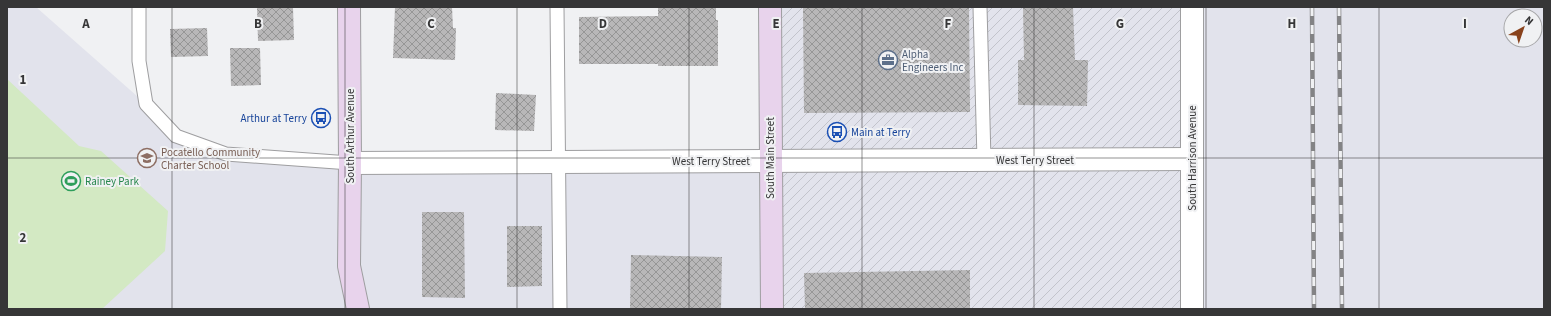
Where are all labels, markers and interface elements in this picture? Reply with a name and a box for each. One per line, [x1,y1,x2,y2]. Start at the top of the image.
north arrow [1503,8,1543,48]
text: N [1521,13,1537,29]
text: A [81,15,90,33]
text: B [254,15,262,33]
text: C [427,15,435,33]
text: D [599,15,607,33]
text: E [772,15,780,33]
text: F [945,15,952,33]
text: G [1116,15,1124,33]
text: H [1288,15,1296,33]
text: I [1463,15,1467,33]
place label: Alpha Engineers Inc [902,47,964,75]
office icon: Alpha Engineers Inc [877,49,899,71]
text: 1 [20,71,27,89]
street label: South Arthur Avenue [343,88,358,184]
street label: South Harrison Avenue [1185,105,1200,211]
bus stop icon: Arthur at Terry [310,107,332,129]
place label: Arthur at Terry [241,111,307,126]
street label: South Main Street [763,117,778,199]
bus stop icon: Main at Terry [826,121,848,143]
place label: Main at Terry [851,125,910,140]
place label: Pocatello Community Charter School [161,145,260,173]
school or university icon: Pocatello Community Charter School [136,147,158,169]
street label: West Terry Street [996,153,1074,168]
street label: West Terry Street [672,154,750,169]
sports icon: Rainey Park [60,170,82,192]
place label: Rainey Park [85,174,139,189]
text: 2 [20,229,27,247]

